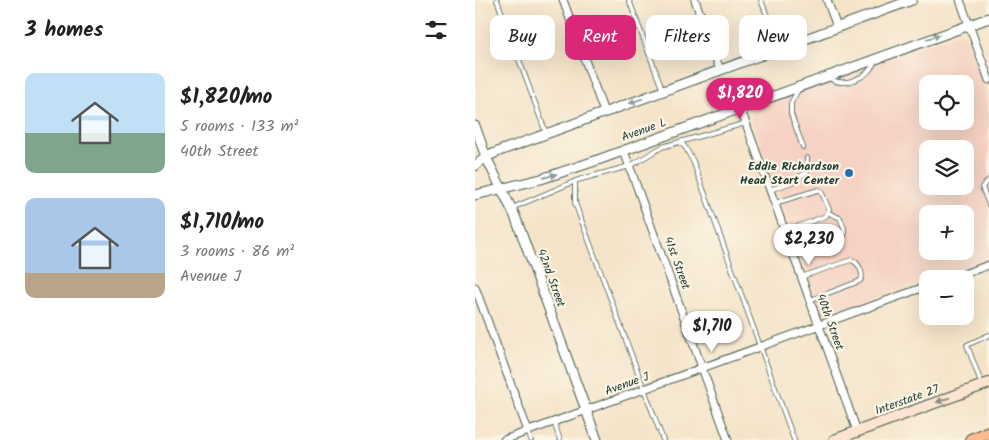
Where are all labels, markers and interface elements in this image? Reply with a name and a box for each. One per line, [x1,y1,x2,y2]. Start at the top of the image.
text: 3 homes [25,14,103,47]
chip: Buy [490,15,555,60]
chip: Rent [565,15,636,60]
chip: Filters [646,15,729,60]
chip: New [739,15,807,60]
icon: filters [422,16,450,44]
one-way arrow [926,33,941,41]
map controls [919,75,974,325]
button: locate [919,75,974,130]
pin: $1,820 [699,78,781,120]
text: $1,820/mo [180,81,272,114]
text: $1,820 [717,81,763,106]
icon: home [65,93,125,153]
one-way arrow [628,98,643,105]
street label: Avenue L [619,113,669,147]
text: 5 rooms · 133 m² [180,114,298,139]
text: 40th Street [180,139,259,164]
button: layers [919,140,974,195]
place label: Eddie Richardson Head Start Center [740,157,840,190]
marker: Eddie Richardson Head Start Center [843,167,855,179]
one-way arrow [542,171,557,179]
button: + [919,205,974,260]
text: $1,710/mo [180,206,264,239]
icon: home [65,218,125,278]
pin: $2,230 [768,224,850,266]
text: $2,230 [784,227,834,252]
street label: 41st Street [659,234,696,293]
text: 3 rooms · 86 m² [180,239,294,264]
street label: 42nd Street [532,246,571,310]
text: Avenue J [180,264,241,289]
button: − [919,270,974,325]
street label: 40th Street [811,291,849,353]
pin: $1,710 [671,310,753,353]
text: $1,710 [692,314,732,339]
street label: Avenue J [602,367,652,401]
street label: Interstate 27 [872,379,942,420]
one-way arrow [935,396,950,404]

